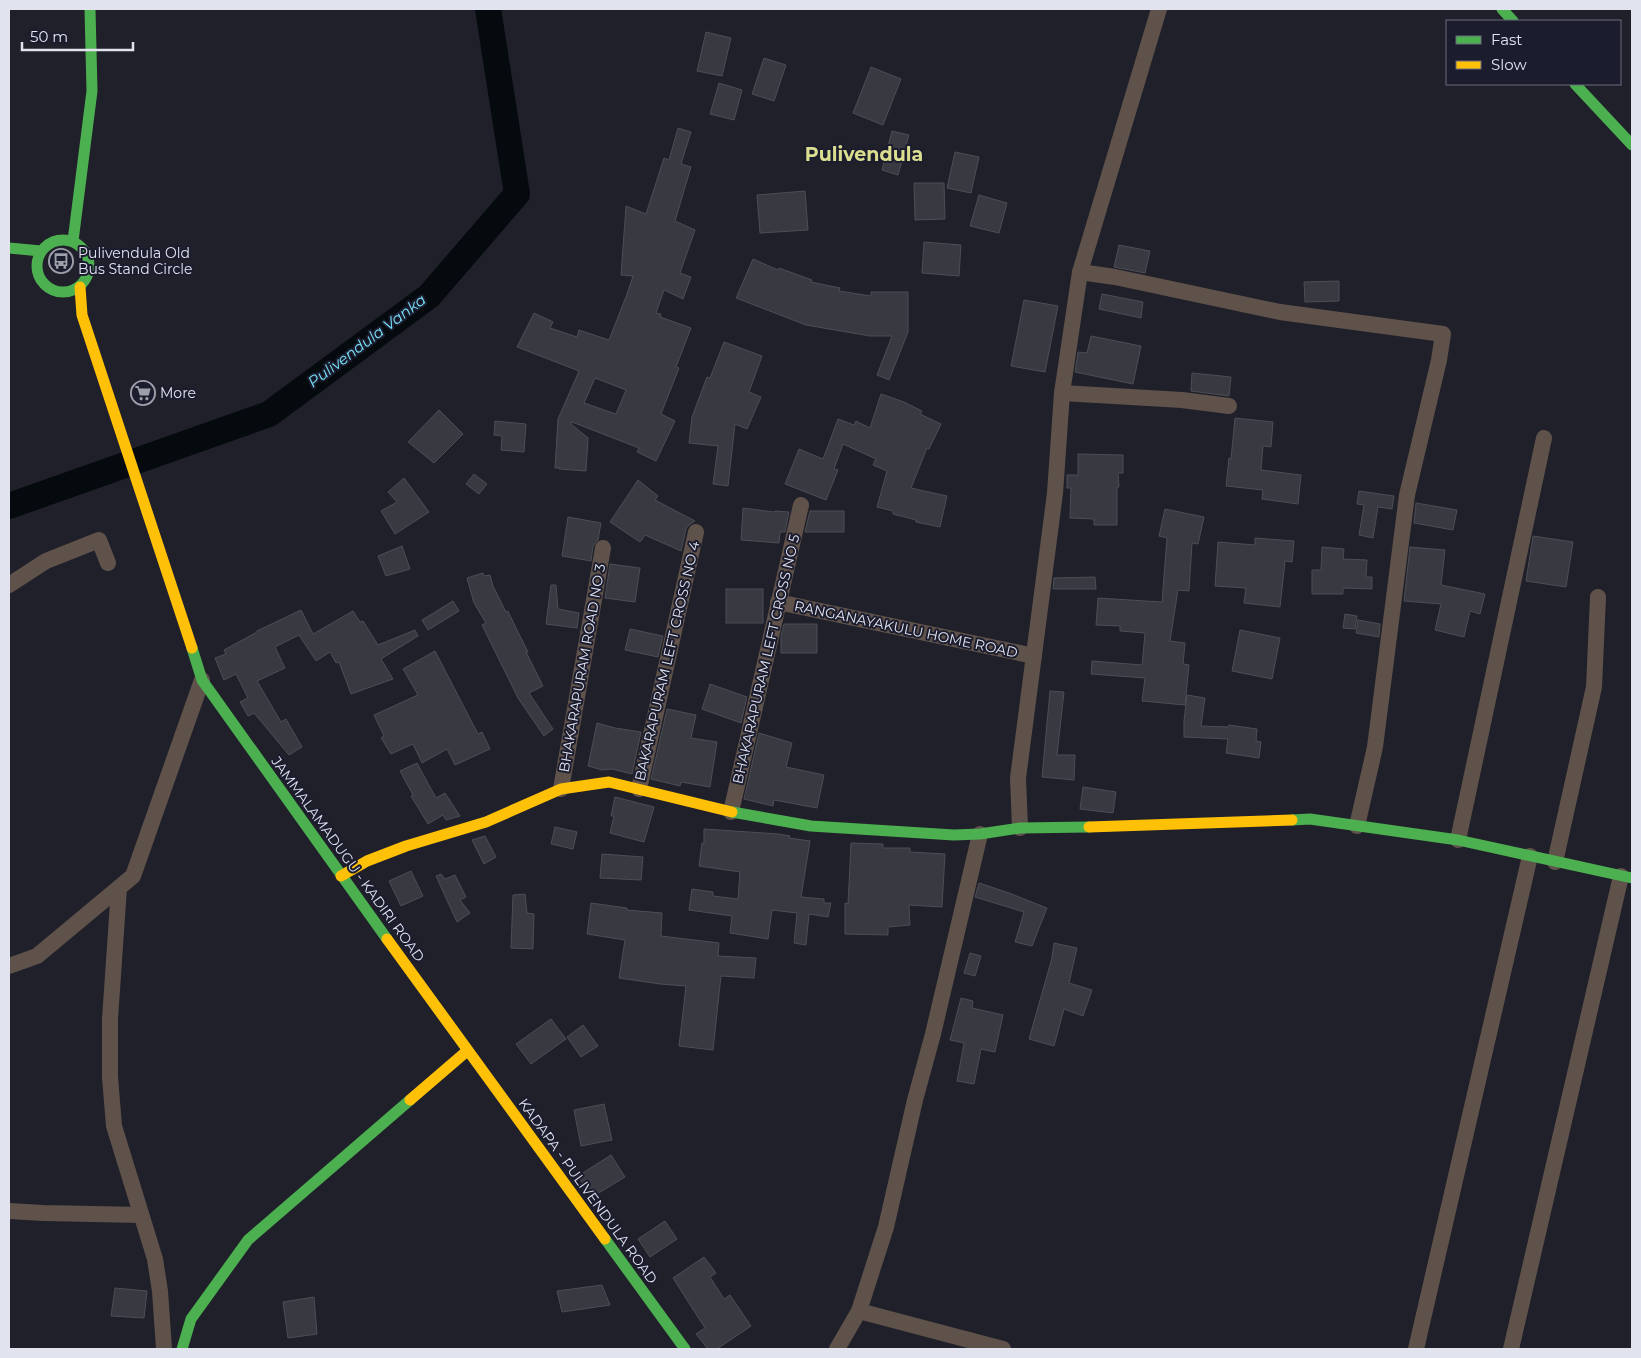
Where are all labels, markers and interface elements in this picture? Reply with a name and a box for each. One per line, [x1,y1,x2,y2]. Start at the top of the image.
scale bar [22,20,134,52]
legend [1446,20,1621,85]
text: 50 m [30,27,68,46]
text: Fast [1491,30,1522,49]
text: Slow [1491,55,1527,74]
district label: Pulivendula [805,143,923,166]
place label: Pulivendula Old Bus Stand Circle [78,244,193,278]
bus stop icon: Pulivendula Old Bus Stand Circle [48,248,74,274]
water label: Pulivendula Vanka [304,290,430,391]
supermarket icon: More [130,380,156,406]
place label: More [160,384,196,402]
street label: BHAKARAPURAM LEFT CROSS NO 5 [728,532,804,786]
street label: BAKARAPURAM LEFT CROSS NO 4 [631,539,704,783]
street label: BHAKARAPURAM ROAD NO 3 [555,562,609,774]
street label: RANGANAYAKULU HOME ROAD [793,596,1019,662]
street label: JAMMALAMADUGU - KADIRI ROAD [267,752,429,965]
street label: KADAPA - PULIVENDULA ROAD [515,1095,661,1287]

